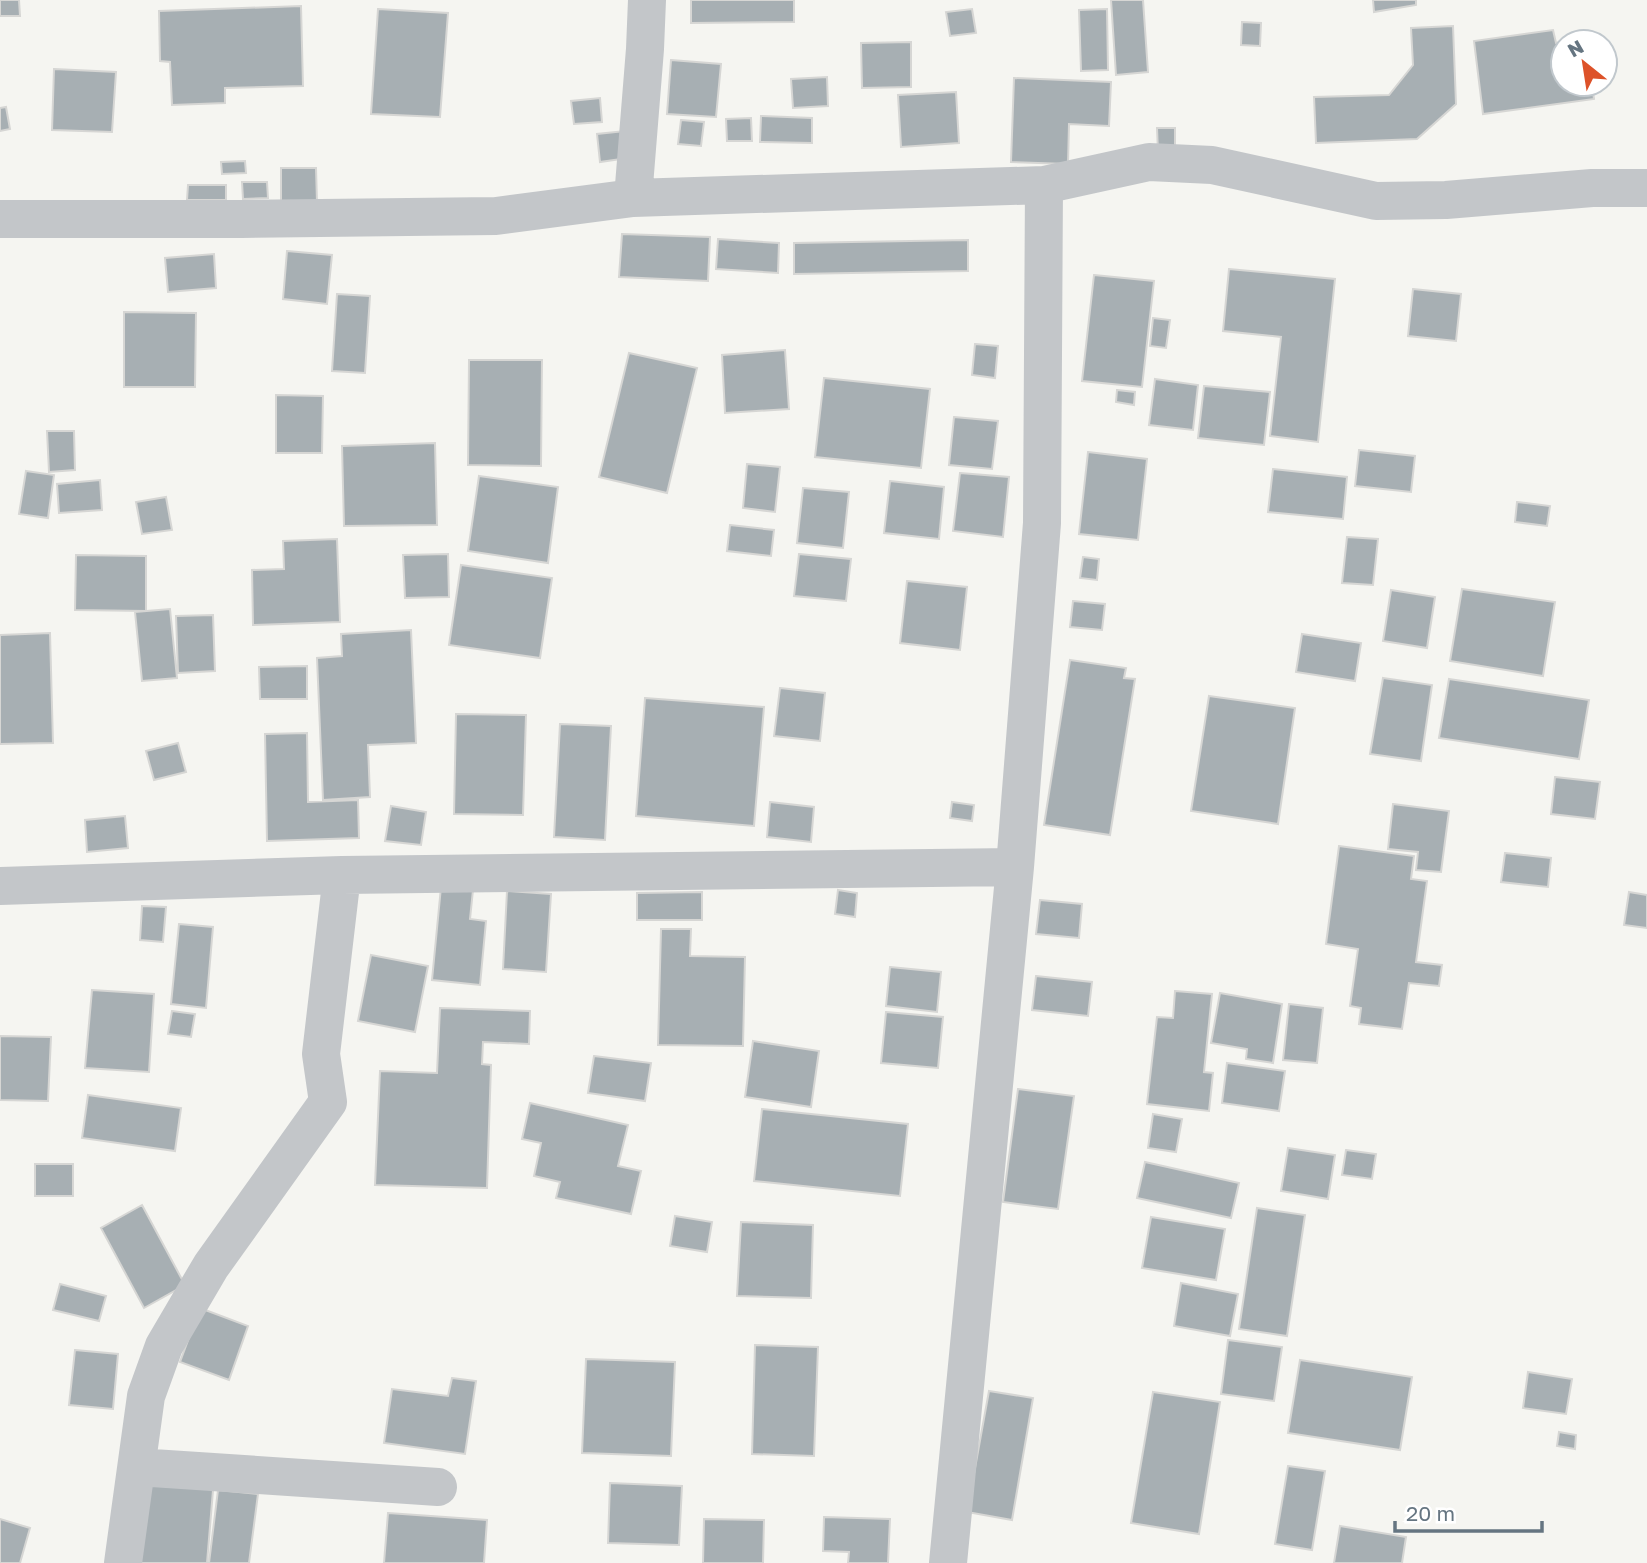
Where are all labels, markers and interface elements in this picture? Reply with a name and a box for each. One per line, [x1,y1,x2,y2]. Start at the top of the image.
north arrow [1549,28,1619,98]
text: N [1563,34,1587,61]
scale bar [1395,1490,1542,1534]
text: 20 m [1406,1500,1455,1526]

